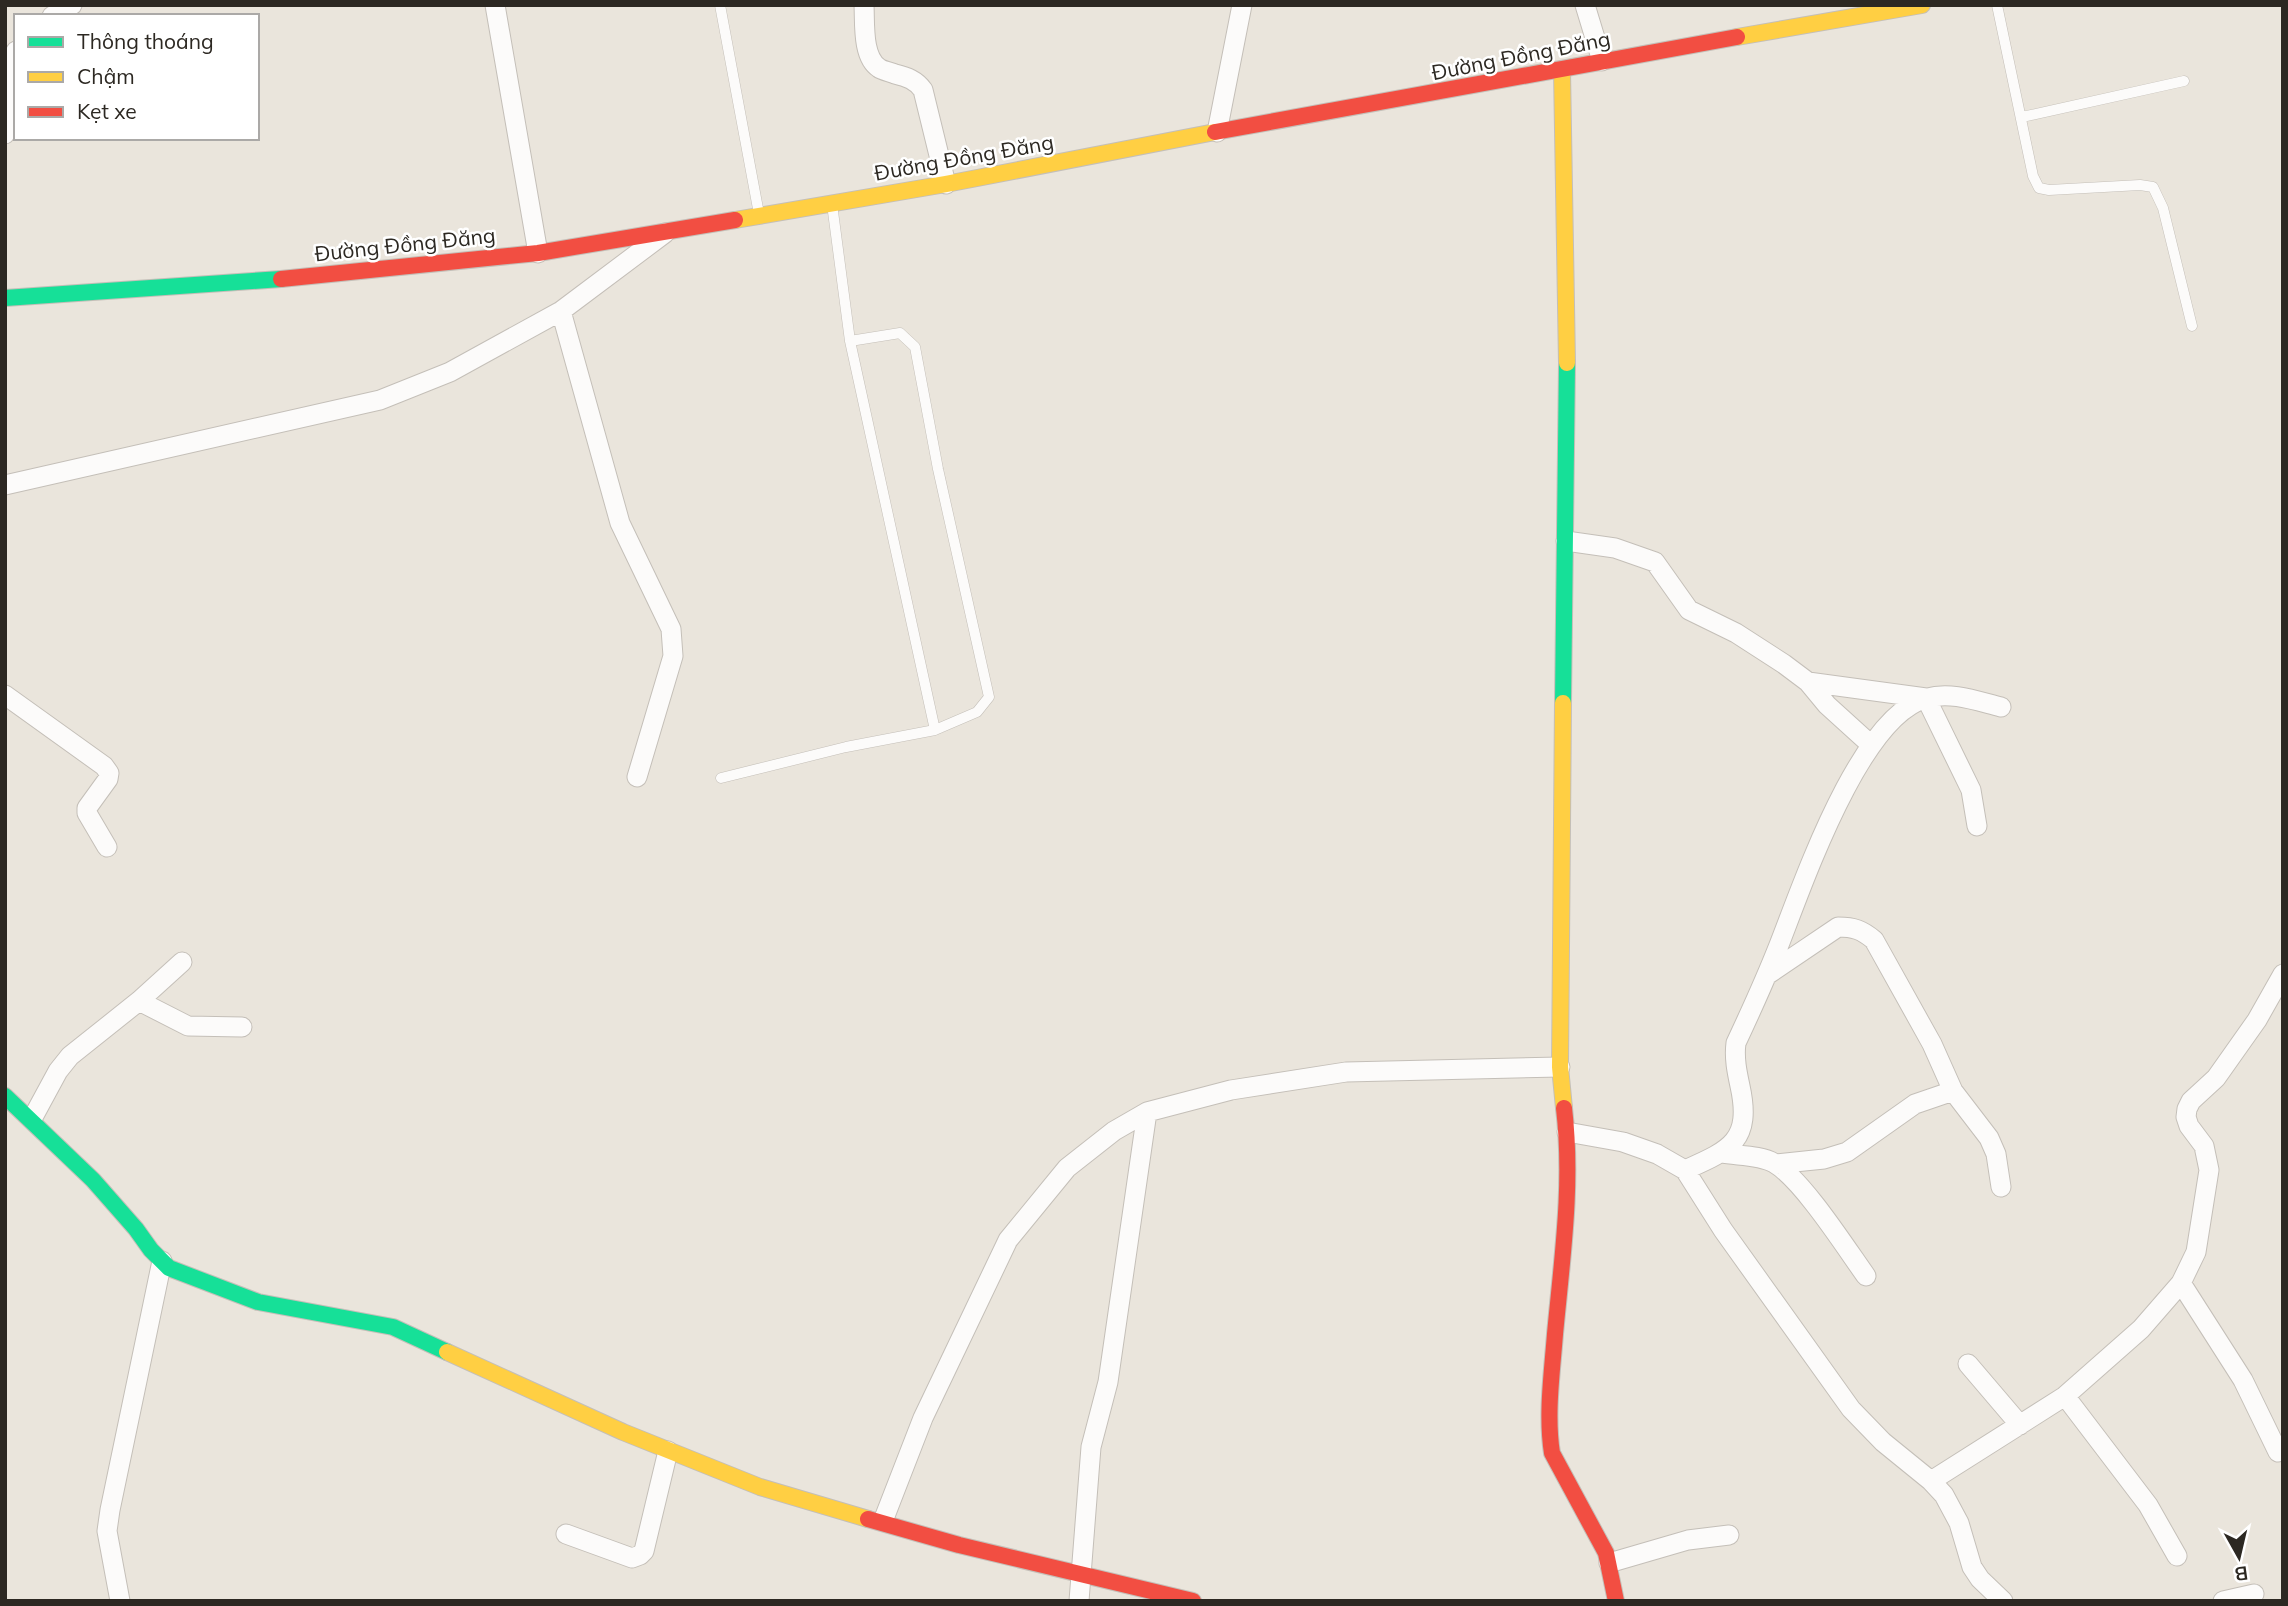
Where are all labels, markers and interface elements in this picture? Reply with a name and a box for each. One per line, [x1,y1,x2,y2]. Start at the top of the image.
legend [14,14,259,140]
street label: Đường Đồng Đăng [1429,25,1612,85]
text: Thông thoáng [77,28,214,54]
text: Chậm [77,63,135,89]
text: Kẹt xe [77,98,137,124]
street label: Đường Đồng Đăng [872,128,1056,186]
street label: Đường Đồng Đăng [313,222,497,266]
north arrow [2204,1522,2274,1592]
text: B [2233,1561,2250,1587]

